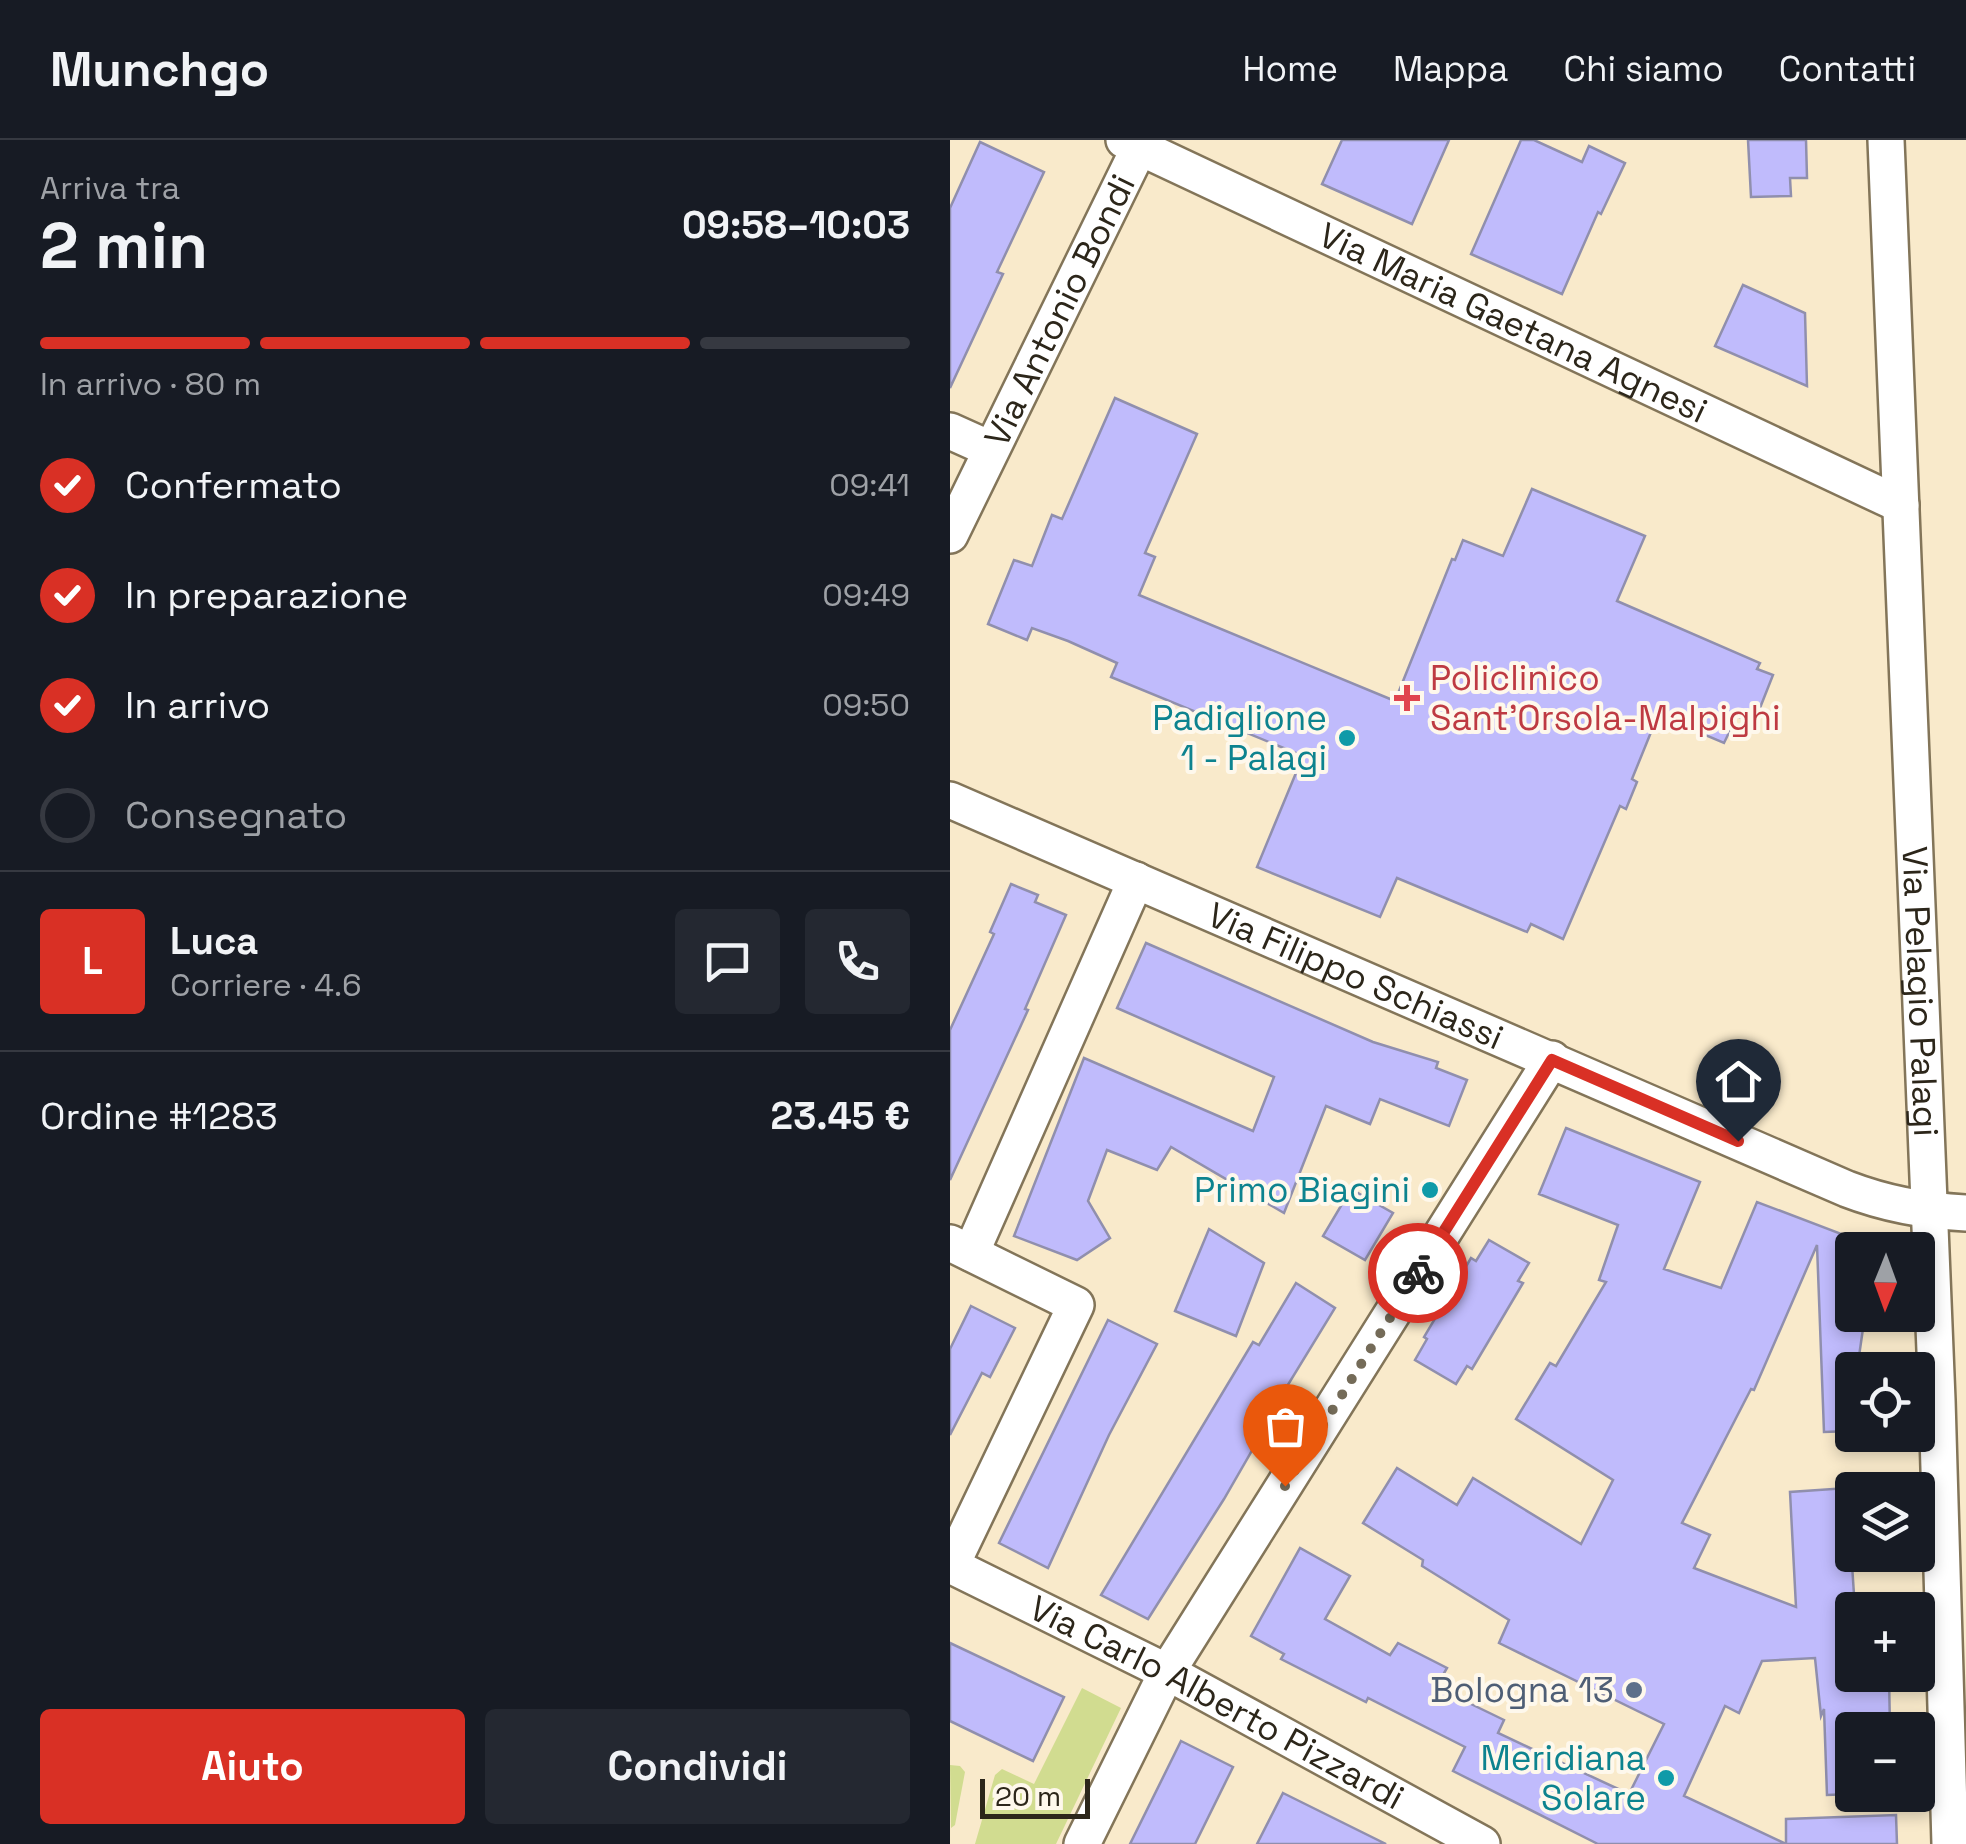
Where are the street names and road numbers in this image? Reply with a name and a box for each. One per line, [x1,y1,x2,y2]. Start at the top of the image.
street label: Via Antonio Bondi [975,167,1145,454]
street label: Via Maria Gaetana Agnesi [1312,213,1714,433]
street label: Via Pelagio Palagi [1893,845,1948,1137]
street label: Via Filippo Schiassi [1201,892,1510,1059]
street label: Via Carlo Alberto Pizzardi [1022,1586,1412,1819]

